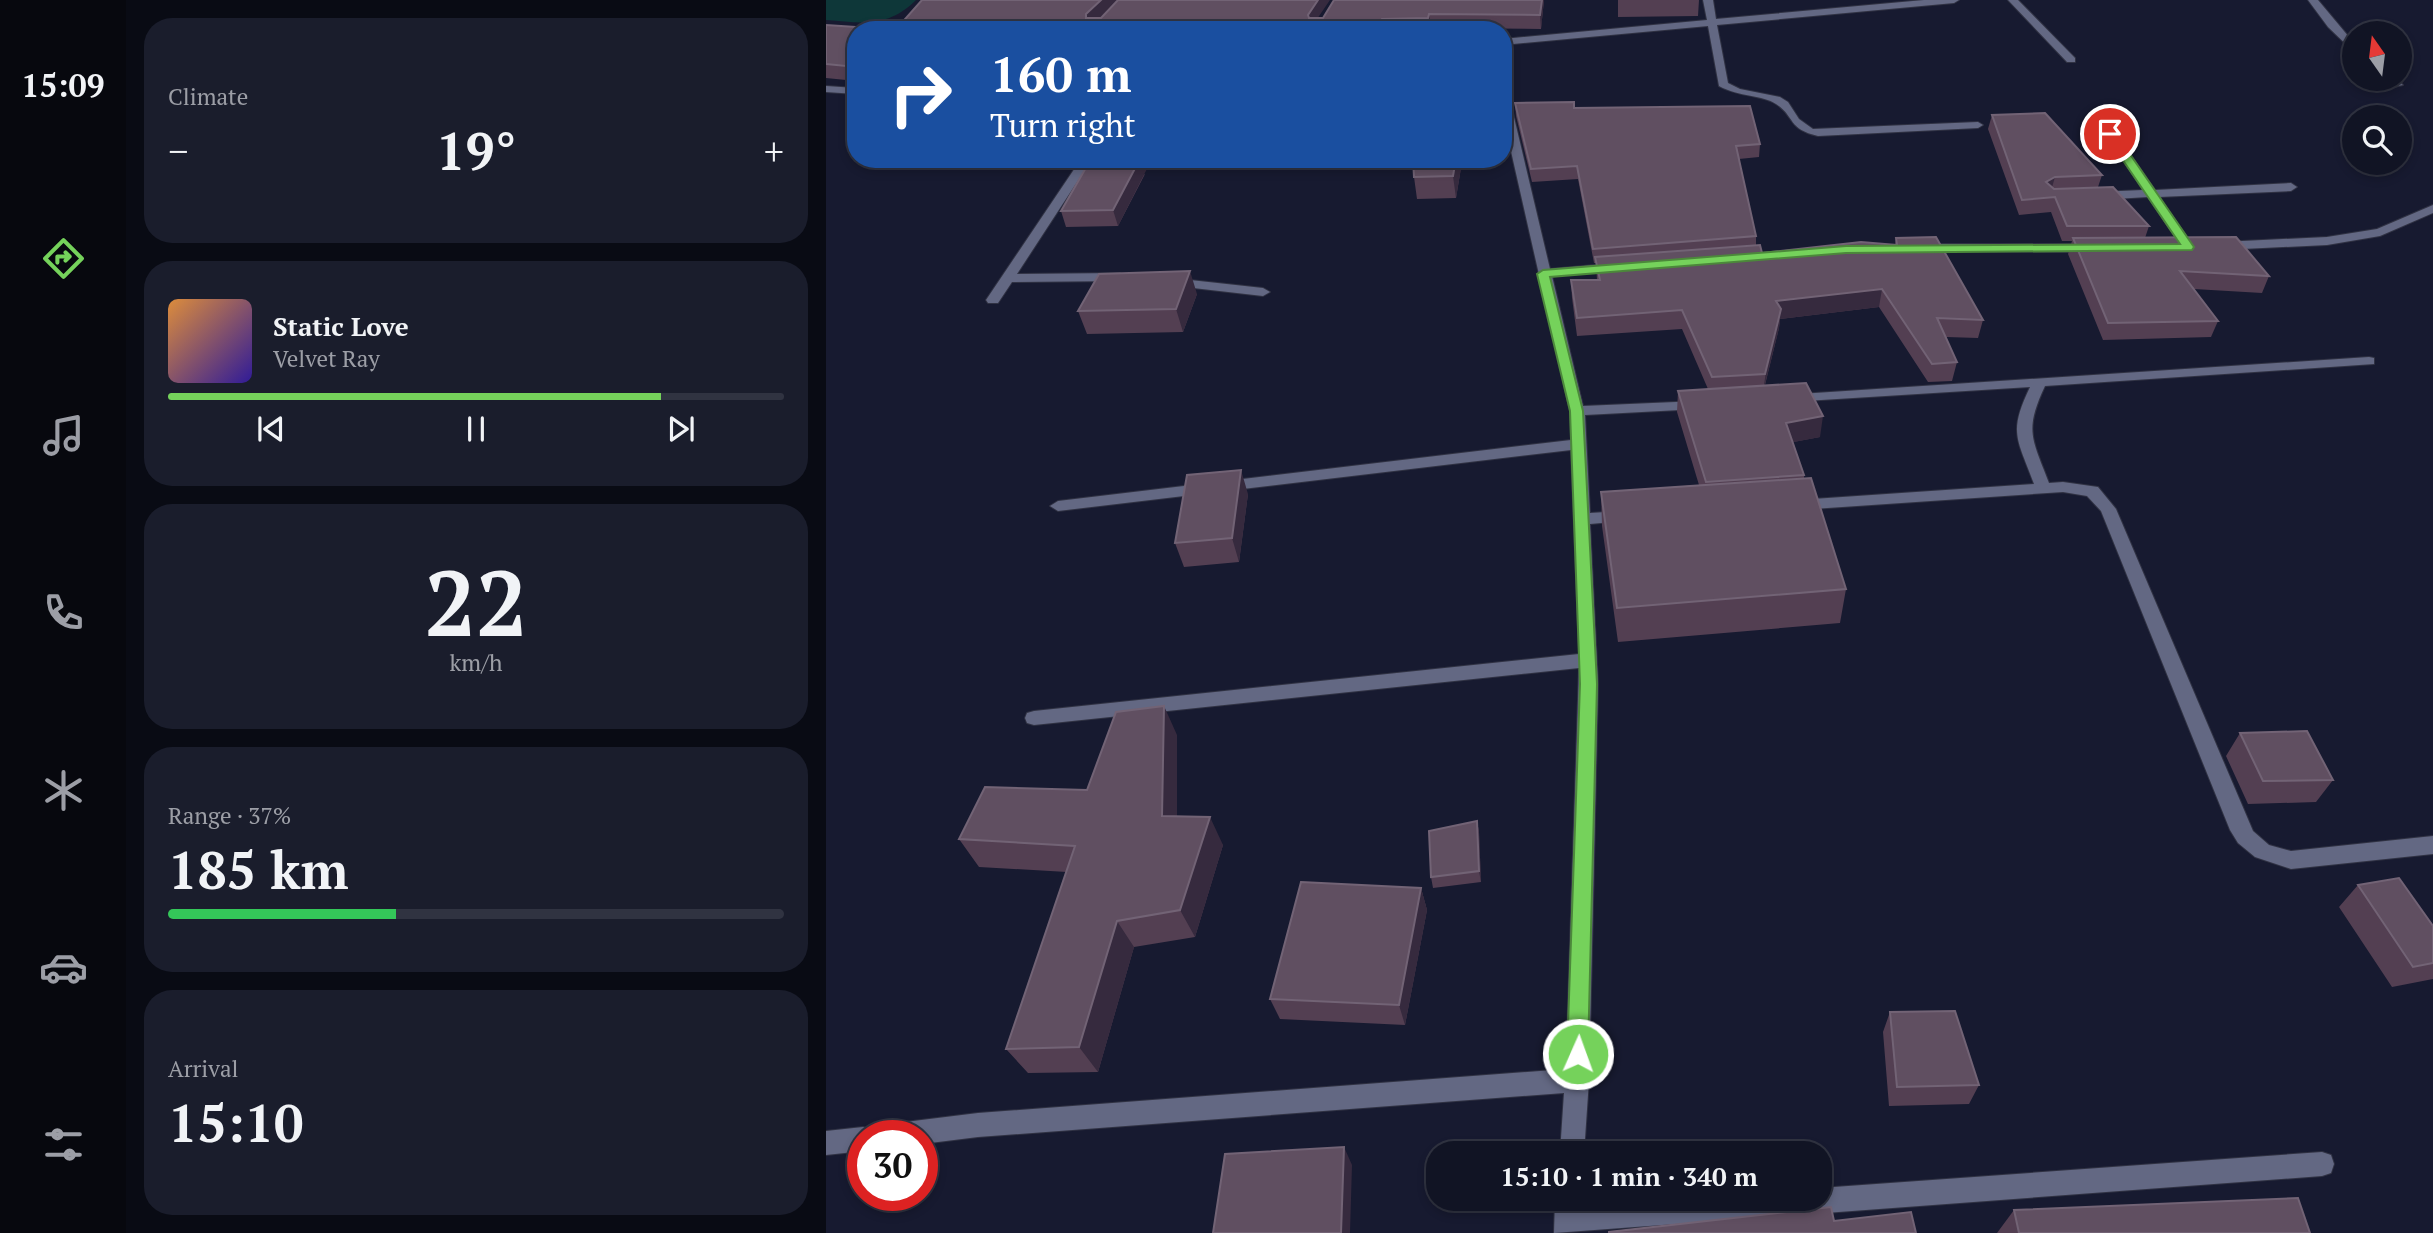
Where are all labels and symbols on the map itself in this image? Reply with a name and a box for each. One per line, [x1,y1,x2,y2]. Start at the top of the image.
north arrow [2342,21,2412,91]
pin [2080,104,2140,164]
position arrow [1541,1017,1615,1091]
speed limit sign: 30 [847,1120,938,1211]

